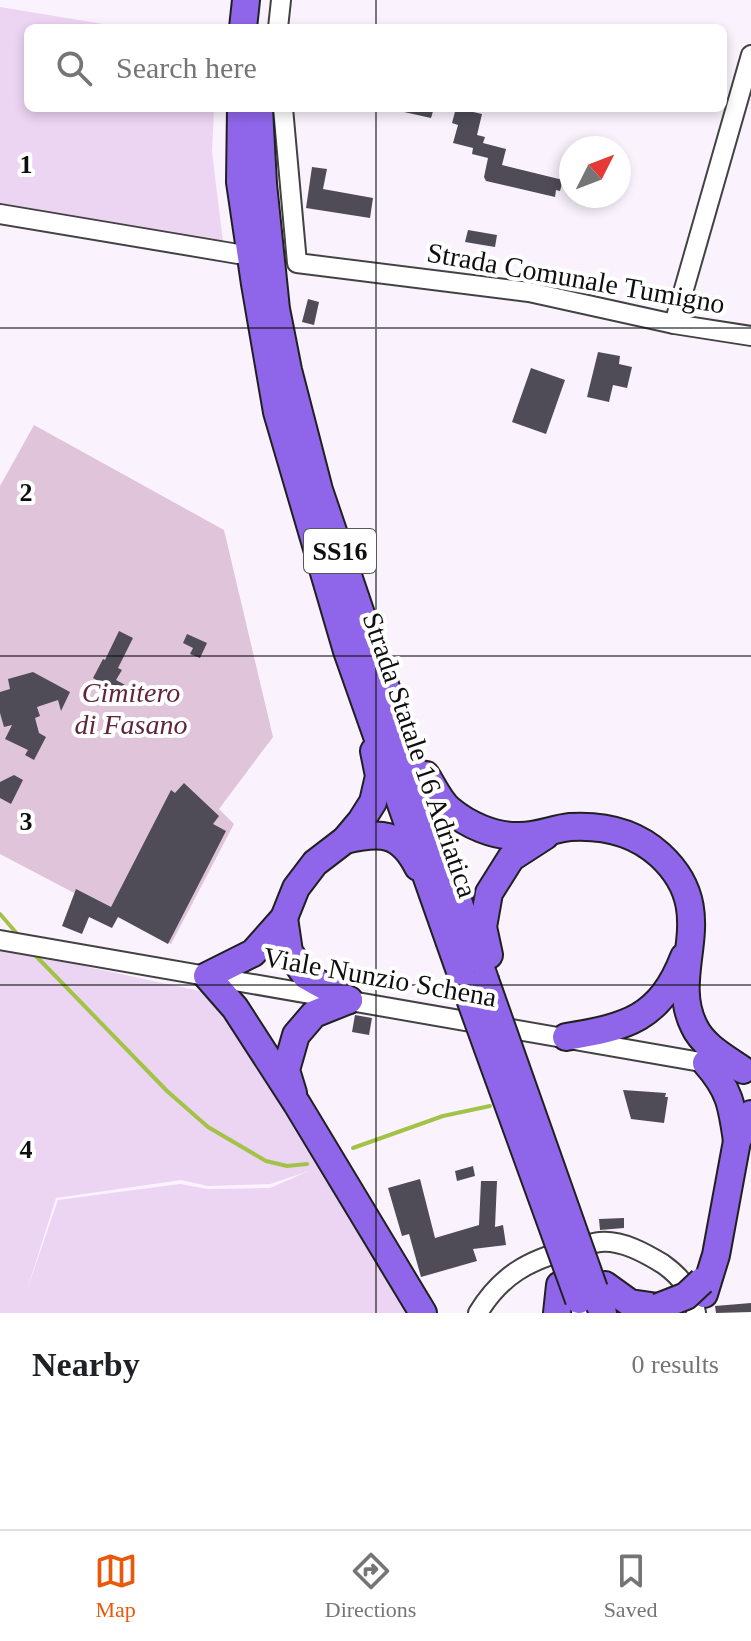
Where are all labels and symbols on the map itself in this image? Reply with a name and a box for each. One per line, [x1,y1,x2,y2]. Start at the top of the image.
north arrow [559,136,631,208]
text: 1 [20,150,33,179]
street label: Strada Comunale Tumigno [425,237,727,319]
text: 2 [20,478,33,507]
road number: SS16 [304,529,376,573]
street label: Strada Statale 16 Adriatica [357,608,484,902]
park label: Cimitero di Fasano [75,677,187,740]
text: 3 [20,807,33,836]
street label: Viale Nunzio Schena [261,941,500,1013]
text: 4 [20,1135,33,1164]

